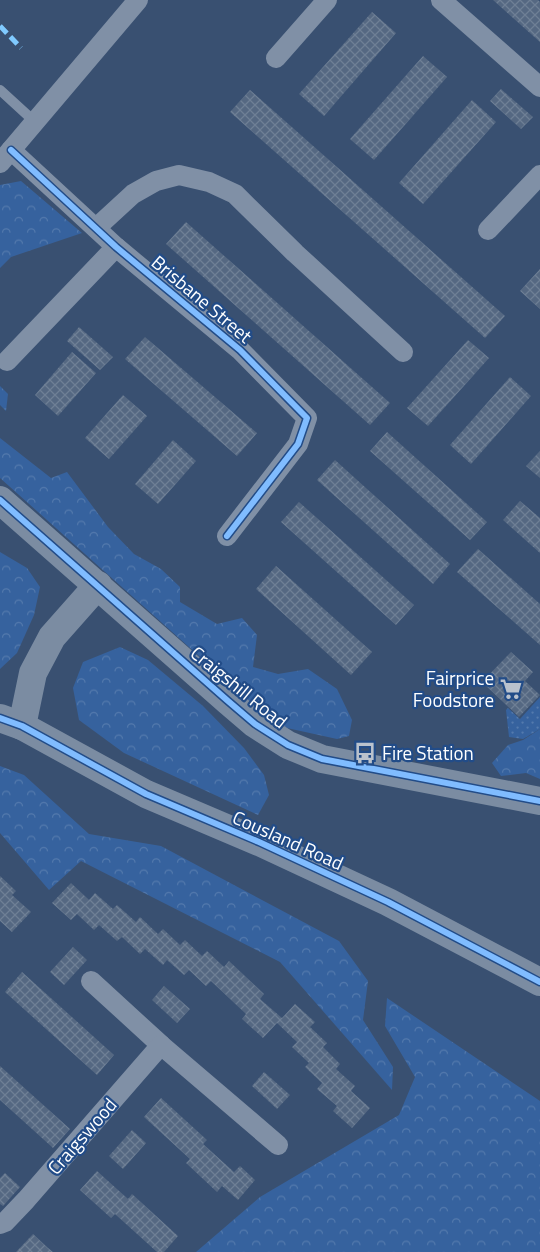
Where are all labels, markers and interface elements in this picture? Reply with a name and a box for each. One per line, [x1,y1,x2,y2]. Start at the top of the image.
street label: Brisbane Street [146,248,259,350]
street label: Craigshill Road [185,638,294,735]
place label: Fairprice Foodstore [413,663,494,714]
supermarket icon: Fairprice Foodstore [498,676,524,702]
place label: Fire Station [382,738,474,767]
bus stop icon: Fire Station [352,740,378,766]
street label: Cousland Road [228,802,348,877]
street label: Craigswood [40,1091,123,1180]

